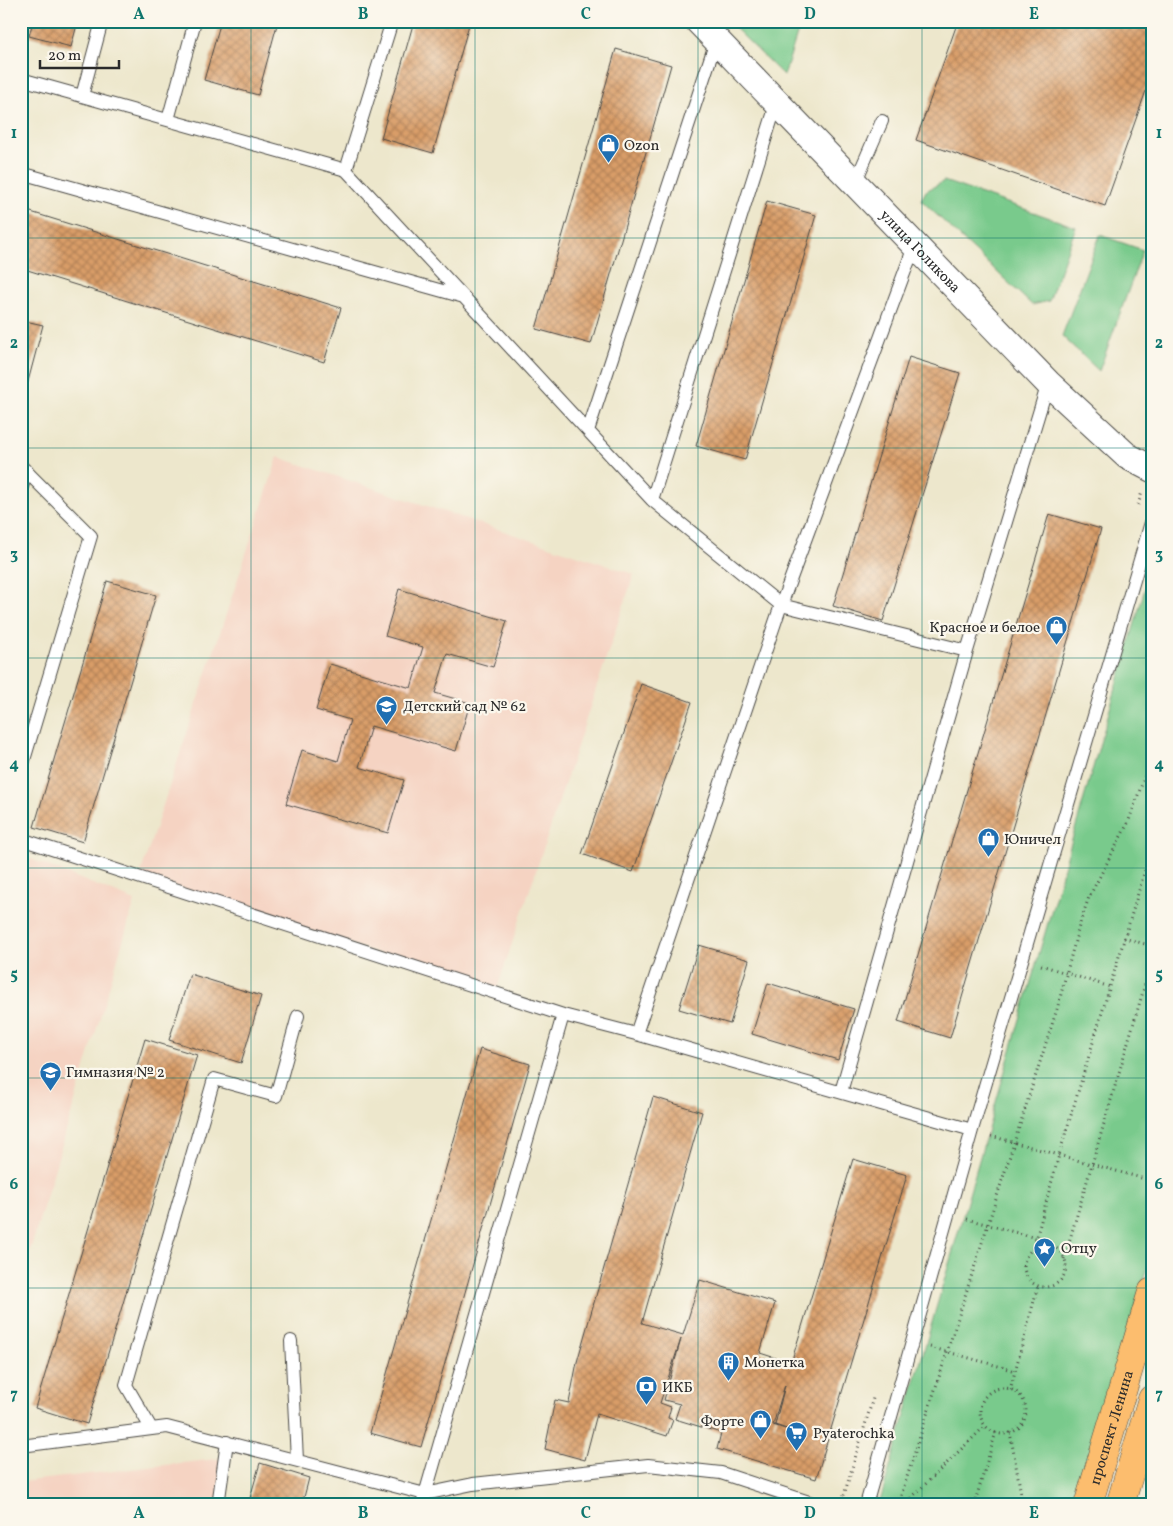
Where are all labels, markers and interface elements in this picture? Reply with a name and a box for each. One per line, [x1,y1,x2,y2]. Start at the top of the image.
text: A [133,4,145,26]
text: B [358,4,369,26]
text: C [581,4,591,26]
text: D [804,4,816,26]
text: E [1029,4,1039,26]
scale bar [40,38,119,70]
text: 20 m [48,46,81,67]
text: 1 [11,123,17,145]
text: 1 [1156,123,1162,145]
shop icon: Ozon [596,133,620,164]
place label: Ozon [624,136,659,157]
street label: улица Голикова [874,206,965,298]
text: 2 [10,333,18,355]
text: 2 [1155,333,1163,355]
text: 3 [10,544,18,566]
text: 3 [1155,544,1163,566]
shop icon: Красное и белое [1044,615,1068,646]
place label: Красное и белое [929,618,1040,639]
school or university icon: Детский сад № 62 [375,694,399,725]
place label: Детский сад № 62 [403,697,526,718]
text: 4 [9,754,19,776]
text: 4 [1154,754,1164,776]
shop icon: Юничел [976,827,1000,858]
place label: Юничел [1004,830,1061,851]
text: 5 [10,964,18,986]
text: 5 [1155,964,1163,986]
school or university icon: Гимназия № 2 [38,1060,62,1091]
place label: Гимназия № 2 [66,1063,165,1084]
text: 6 [10,1174,19,1196]
text: 6 [1155,1174,1164,1196]
place icon: Отцу [1033,1236,1057,1267]
place label: Отцу [1061,1239,1097,1260]
building icon: Монетка [716,1350,740,1381]
place label: Монетка [744,1353,805,1374]
street label: проспект Ленина [1086,1368,1140,1488]
bank icon: ИКБ [634,1375,658,1406]
place label: ИКБ [662,1378,693,1399]
text: 7 [10,1384,18,1406]
text: 7 [1155,1384,1163,1406]
shop icon: Форте [748,1409,772,1440]
place label: Форте [701,1412,744,1433]
supermarket icon: Pyaterochka [785,1421,809,1452]
place label: Pyaterochka [813,1424,894,1445]
text: A [133,1503,145,1525]
text: B [358,1503,369,1525]
text: C [581,1503,591,1525]
text: D [804,1503,816,1525]
text: E [1029,1503,1039,1525]

